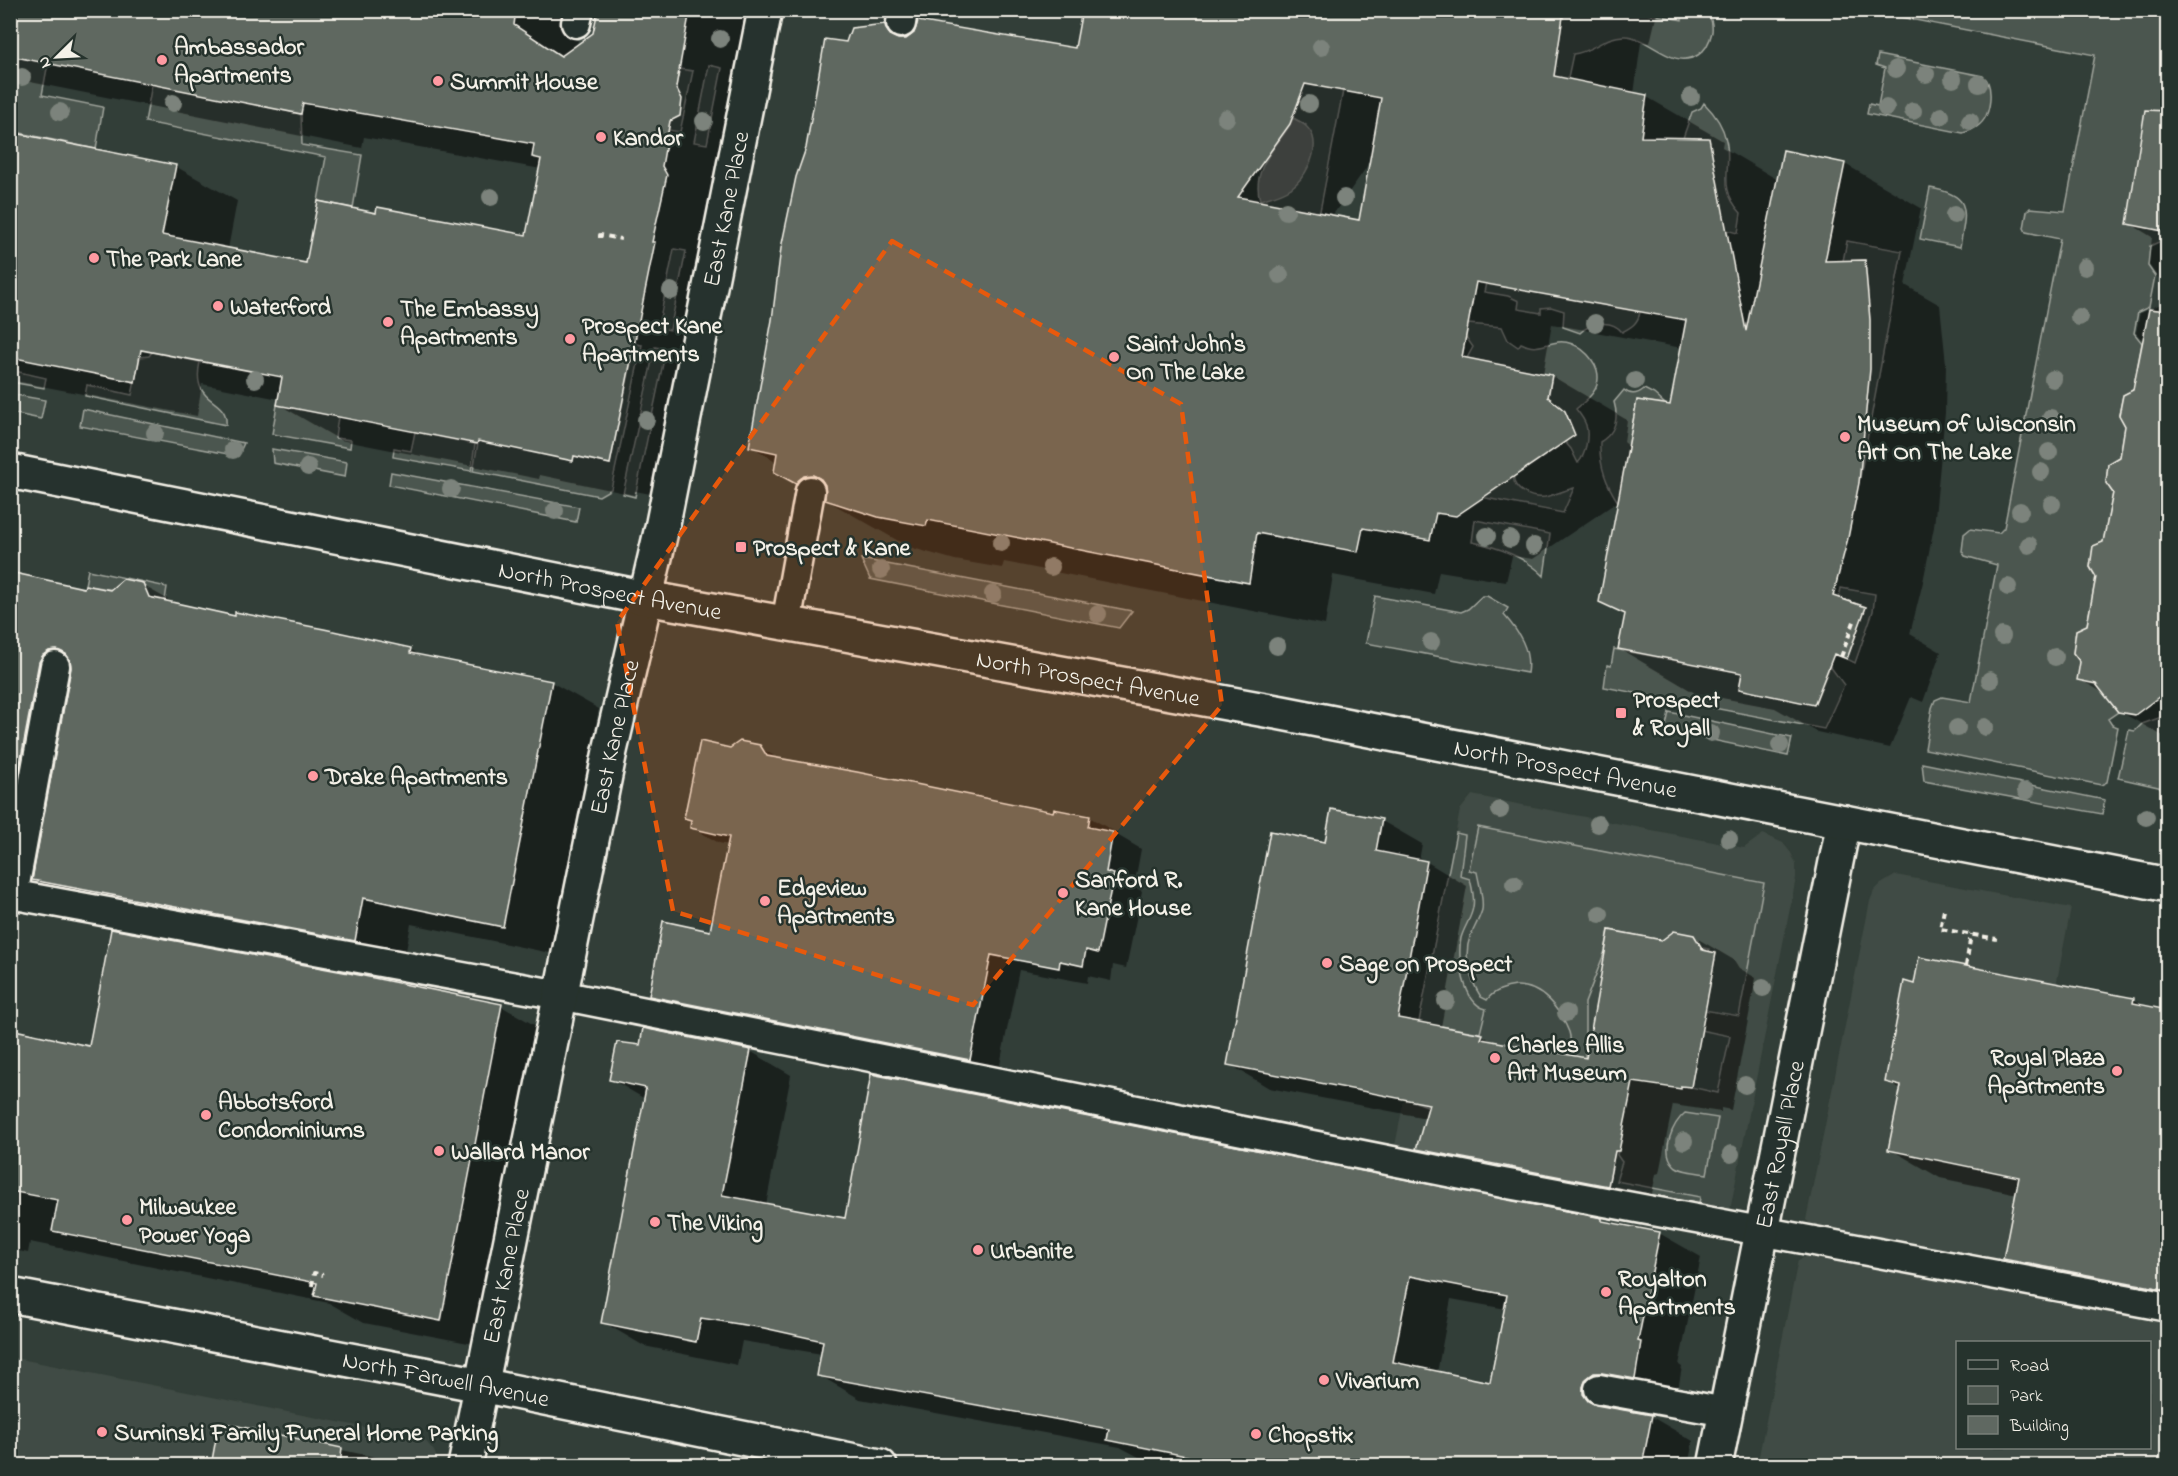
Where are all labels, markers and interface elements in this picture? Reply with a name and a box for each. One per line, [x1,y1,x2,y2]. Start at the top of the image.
north arrow [27,27,87,87]
place label: Ambassador Apartments [174,31,304,94]
text: N [32,52,58,72]
marker: Ambassador Apartments [155,53,169,67]
place label: Summit House [450,66,599,101]
marker: Summit House [431,74,445,88]
place label: Kandor [613,122,683,157]
street label: East Kane Place [695,128,761,290]
marker: Kandor [594,130,608,144]
place label: The Park Lane [106,243,243,278]
marker: The Park Lane [87,251,101,265]
place label: Waterford [230,291,331,326]
place label: The Embassy Apartments [400,293,538,356]
marker: Waterford [211,299,225,313]
place label: Prospect Kane Apartments [582,310,724,373]
marker: The Embassy Apartments [381,315,395,329]
place label: Saint John's On The Lake [1126,328,1246,391]
marker: Prospect Kane Apartments [563,332,577,346]
marker: Saint John's On The Lake [1107,350,1121,364]
place label: Museum of Wisconsin Art On The Lake [1857,408,2076,471]
marker: Museum of Wisconsin Art On The Lake [1838,430,1852,444]
place label: Prospect & Kane [753,532,912,567]
marker: Prospect & Kane [734,540,748,554]
street label: North Prospect Avenue [495,554,724,631]
street label: North Prospect Avenue [973,643,1203,718]
street label: East Kane Place [582,656,651,818]
place label: Prospect & Royall [1632,684,1721,748]
marker: Prospect & Royall [1614,706,1628,720]
street label: North Prospect Avenue [1451,732,1680,809]
place label: Drake Apartments [324,761,508,796]
marker: Drake Apartments [306,769,320,783]
place label: Sanford R. Kane House [1075,864,1192,927]
place label: Edgeview Apartments [777,872,895,935]
marker: Sanford R. Kane House [1056,886,1070,900]
marker: Edgeview Apartments [758,894,772,908]
place label: Sage on Prospect [1339,948,1513,984]
marker: Sage on Prospect [1320,956,1334,970]
place label: Charles Allis Art Museum [1507,1029,1627,1092]
place label: Royal Plaza Apartments [1987,1042,2105,1105]
marker: Charles Allis Art Museum [1488,1051,1502,1065]
street label: East Royall Place [1748,1057,1816,1232]
marker: Royal Plaza Apartments [2110,1064,2124,1078]
place label: Abbotsford Condominiums [218,1086,365,1149]
marker: Abbotsford Condominiums [199,1108,213,1122]
place label: Wallard Manor [451,1136,590,1171]
marker: Wallard Manor [432,1144,446,1158]
street label: East Kane Place [475,1185,541,1347]
place label: Milwaukee Power Yoga [139,1191,250,1255]
place label: The Viking [667,1207,763,1243]
marker: Milwaukee Power Yoga [120,1213,134,1227]
marker: The Viking [648,1215,662,1229]
place label: Urbanite [990,1235,1074,1270]
marker: Urbanite [971,1243,985,1257]
place label: Royalton Apartments [1618,1263,1736,1326]
marker: Royalton Apartments [1599,1285,1613,1299]
legend [1956,1341,2151,1449]
street label: North Farwell Avenue [339,1344,552,1418]
text: Road [2010,1354,2049,1380]
place label: Vivarium [1335,1365,1419,1400]
marker: Vivarium [1317,1373,1331,1387]
text: Park [2010,1384,2043,1410]
text: Building [2009,1414,2069,1441]
place label: Suminski Family Funeral Home Parking [114,1417,499,1453]
place label: Chopstix [1268,1419,1354,1454]
marker: Suminski Family Funeral Home Parking [95,1425,109,1439]
marker: Chopstix [1249,1427,1263,1441]

